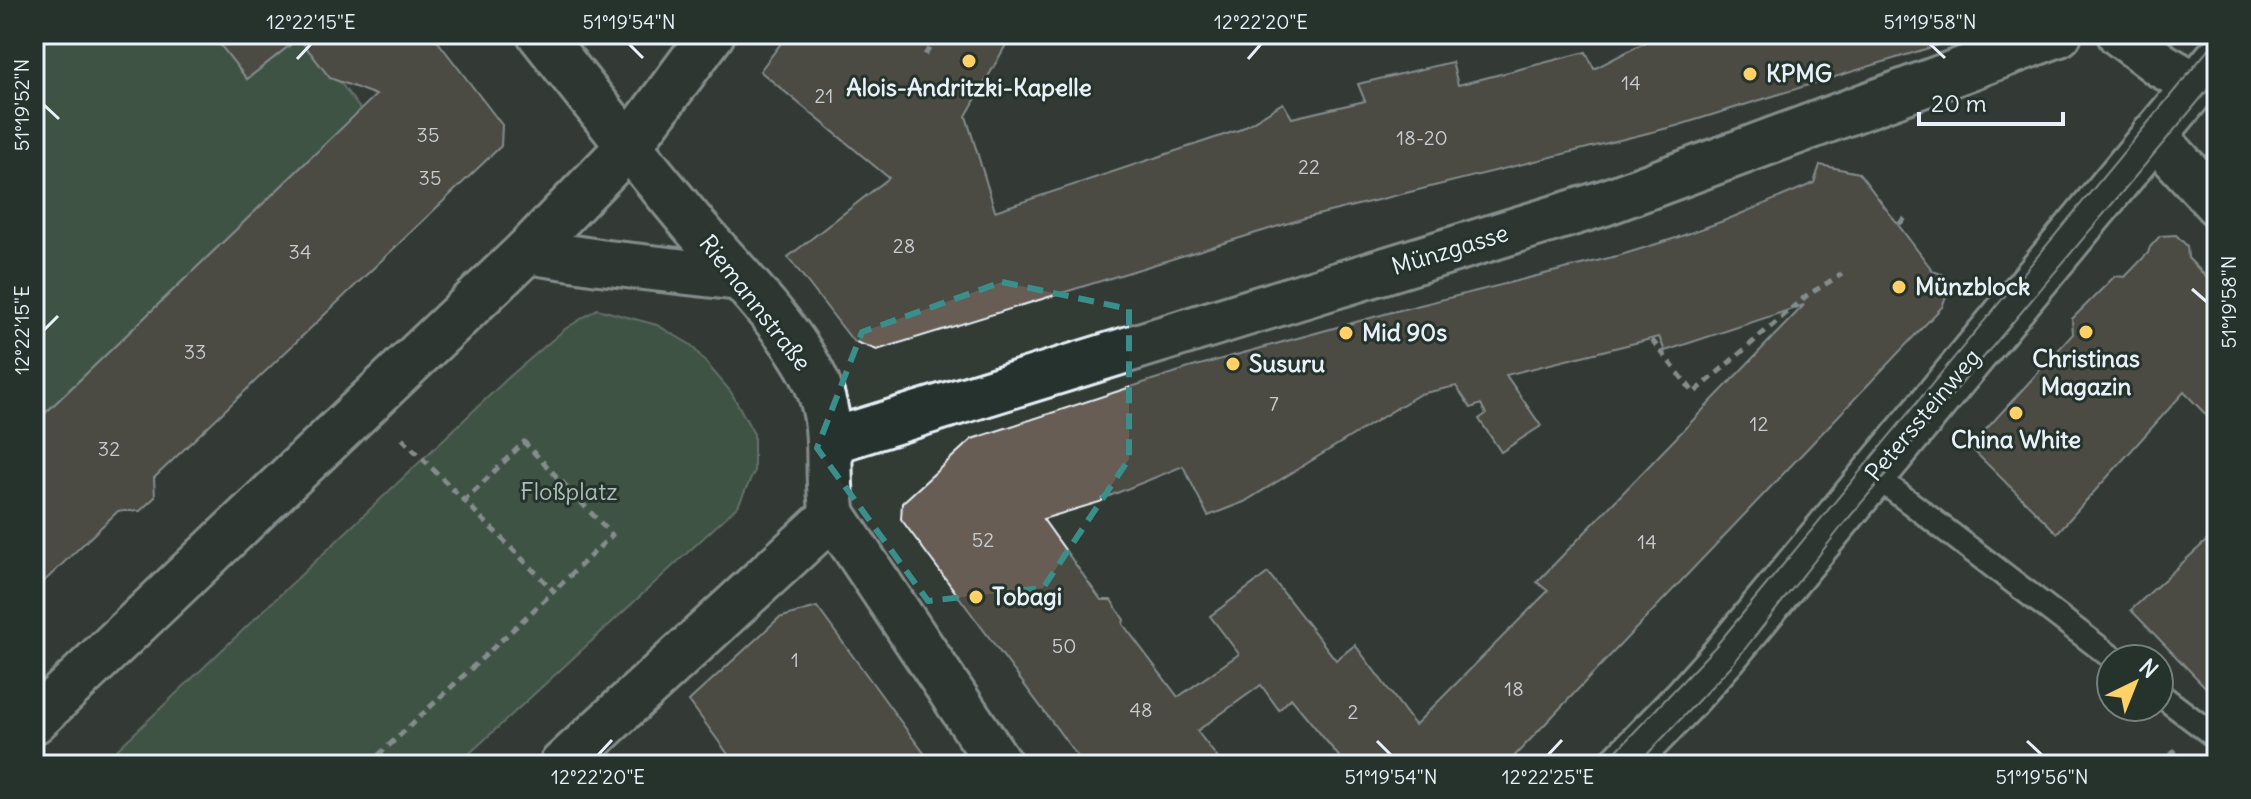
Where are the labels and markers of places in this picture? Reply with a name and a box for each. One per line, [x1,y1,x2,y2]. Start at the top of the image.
marker: Alois-Andritzki-Kapelle [960,52,978,70]
place label: KPMG [1766,58,1832,88]
marker: KPMG [1741,65,1759,83]
place label: Alois-Andritzki-Kapelle [846,72,1092,102]
place label: Münzblock [1915,271,2030,301]
marker: Münzblock [1890,278,1908,296]
place label: Mid 90s [1362,317,1447,347]
marker: Christinas Magazin [2077,323,2095,341]
marker: Mid 90s [1337,324,1355,342]
place label: Christinas Magazin [2032,343,2140,401]
place label: Susuru [1249,348,1325,378]
marker: Susuru [1224,355,1242,373]
marker: China White [2007,404,2025,422]
place label: China White [1951,424,2081,454]
place label: Tobagi [992,581,1062,611]
marker: Tobagi [967,588,985,606]

